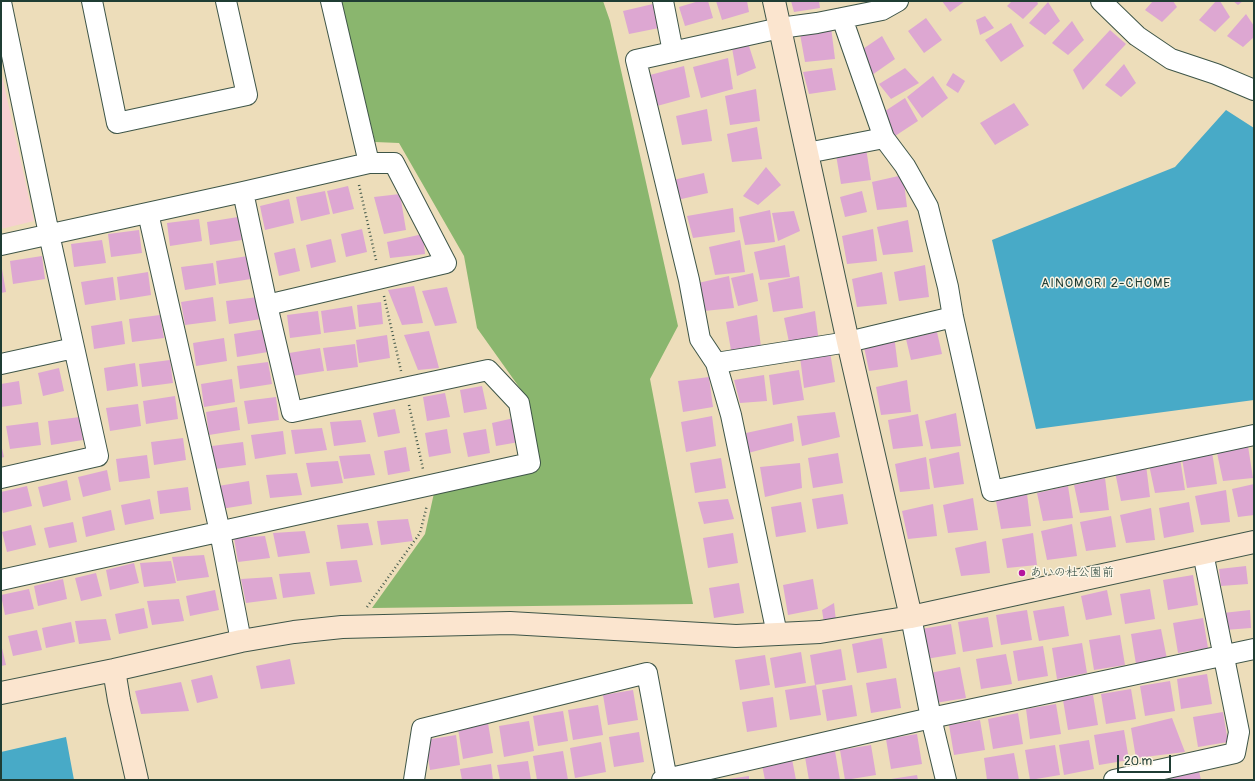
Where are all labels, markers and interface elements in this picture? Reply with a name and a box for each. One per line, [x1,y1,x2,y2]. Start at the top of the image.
district label: AINOMORI 2-CHOME [1041,276,1171,292]
place label: あいの杜公園前 [1030,566,1114,580]
marker: あいの杜公園前 [1017,568,1027,578]
scale bar [1119,747,1173,773]
text: 20 m [1124,754,1152,769]

